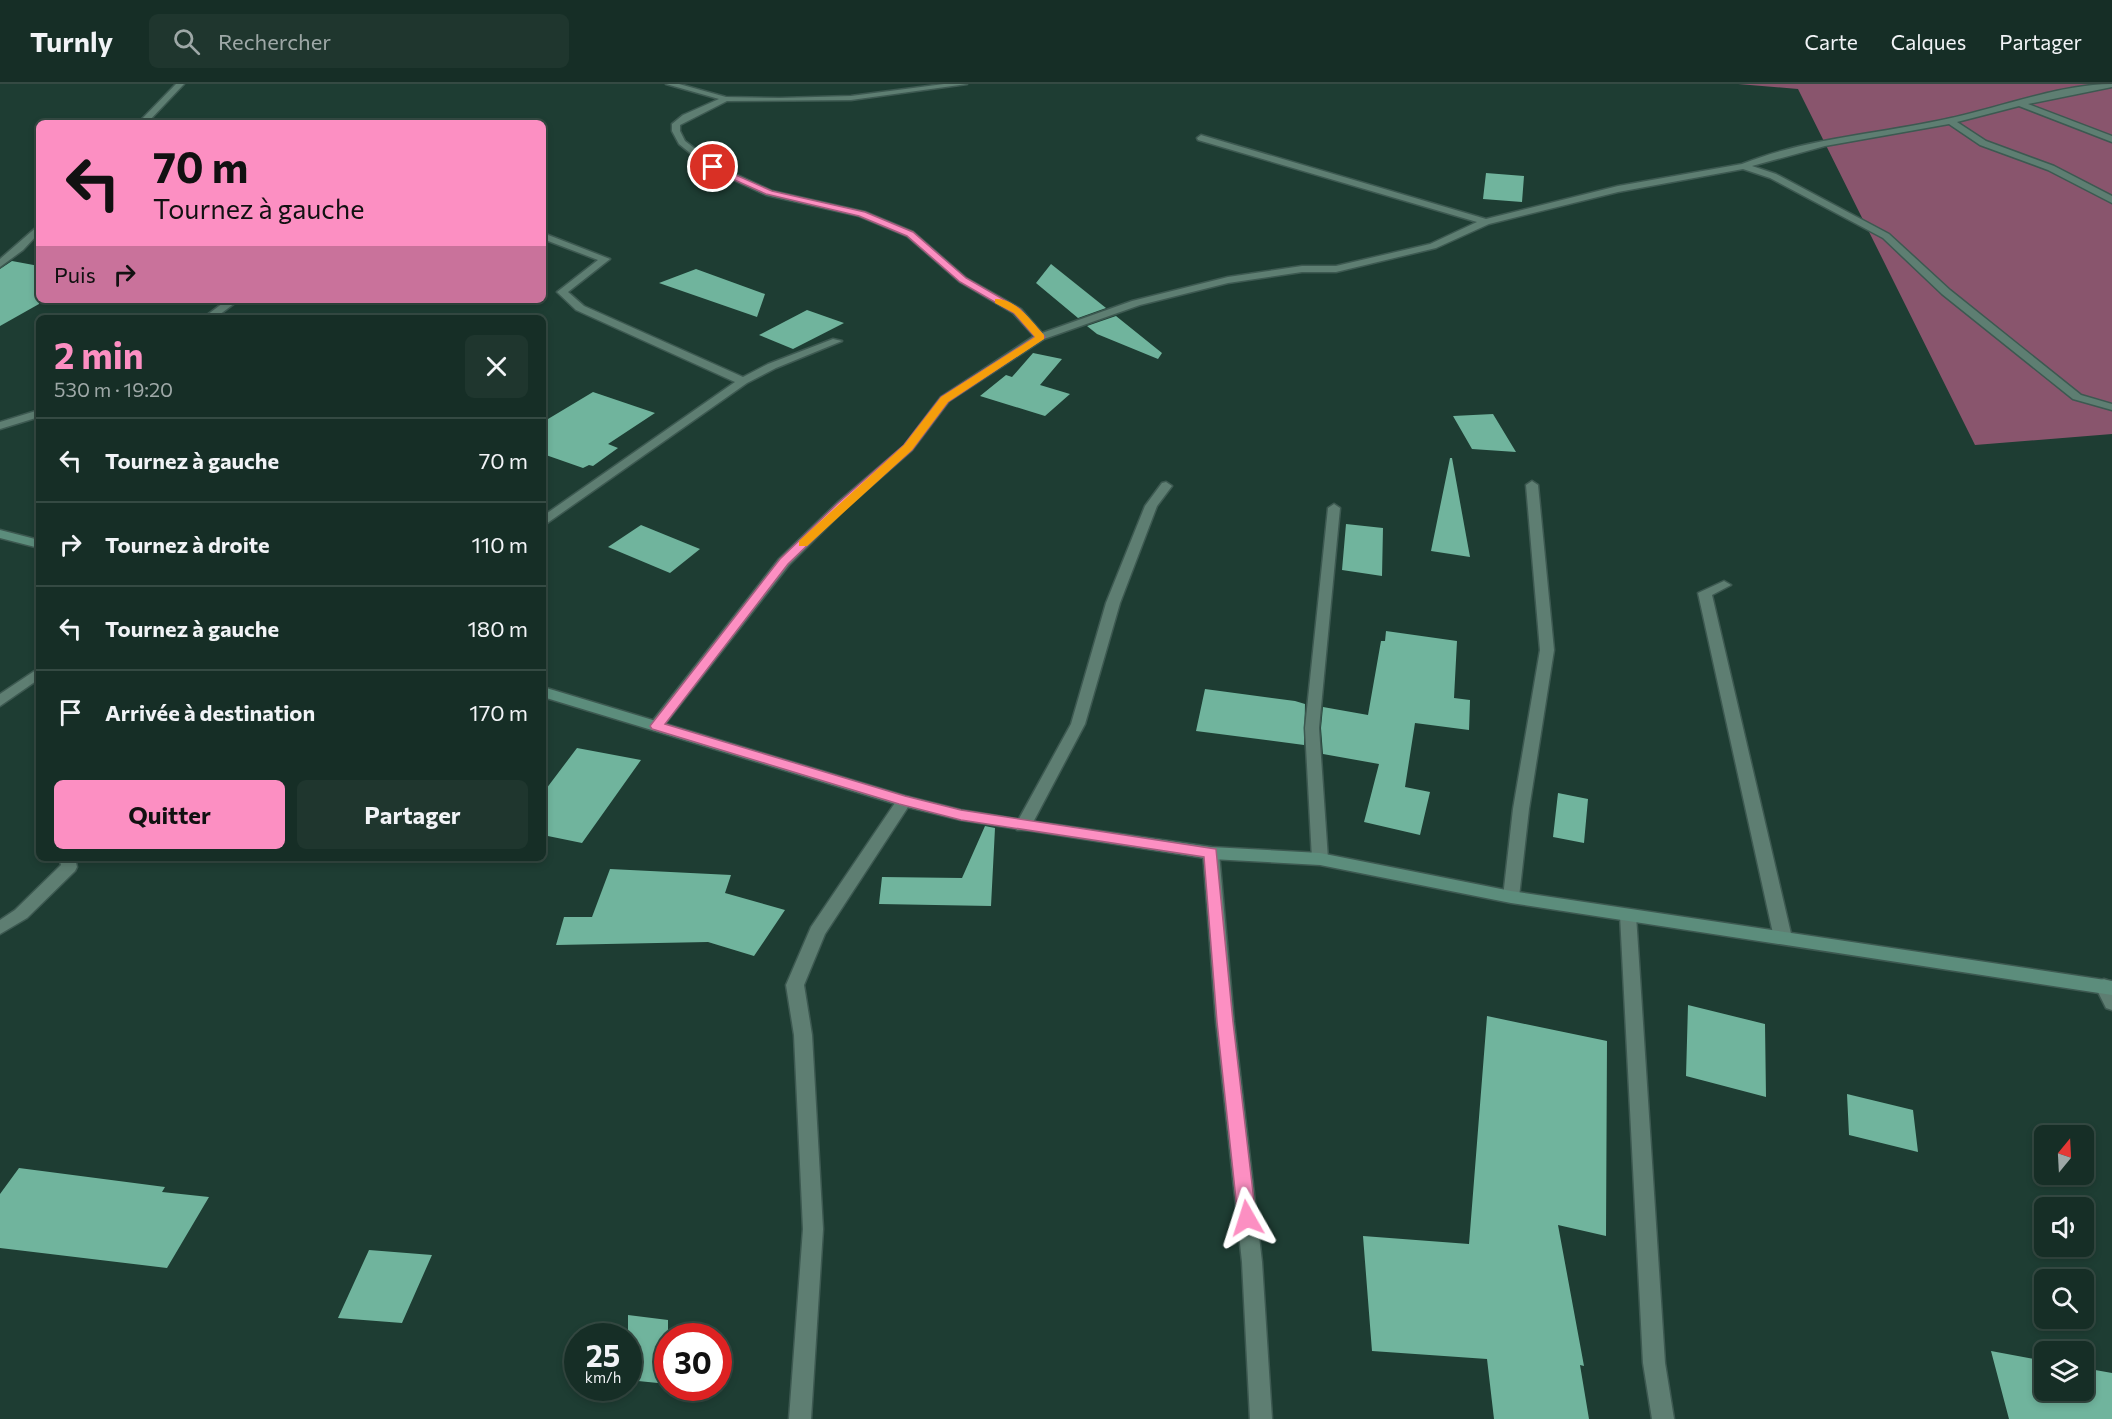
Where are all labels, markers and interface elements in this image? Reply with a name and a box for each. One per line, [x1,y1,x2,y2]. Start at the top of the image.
search box [149,14,569,68]
text: Turnly [30,24,113,58]
icon: search [170,25,203,58]
text: Rechercher [218,28,331,55]
text: Carte [1805,29,1858,54]
text: Calques [1891,29,1966,54]
text: Partager [1999,29,2082,54]
text: 70 m [153,140,248,192]
pin [687,141,738,192]
icon: left [54,144,132,222]
icon: arrive [696,150,729,183]
text: Tournez à gauche [153,192,364,225]
icon: right [108,258,141,291]
text: Puis [54,261,96,288]
text: 2 min [54,332,144,376]
button: close [465,335,528,398]
text: 530 m · 19:20 [54,377,173,401]
icon: left [54,444,87,477]
text: Tournez à gauche [105,447,279,474]
text: 70 m [479,447,528,474]
icon: right [54,528,87,561]
text: Tournez à droite [105,531,270,558]
text: 110 m [471,531,528,558]
icon: left [54,612,87,645]
text: Tournez à gauche [105,615,279,642]
text: 180 m [467,615,528,642]
icon: arrive [54,696,87,729]
text: Arrivée à destination [105,699,315,726]
text: 170 m [469,699,528,726]
button: Quitter [54,780,285,849]
button: Partager [297,780,528,849]
north arrow [2034,1125,2094,1185]
map controls [2034,1125,2094,1401]
position arrow [1215,1186,1279,1250]
button: sound [2034,1197,2094,1257]
button: search [2034,1269,2094,1329]
speed limit sign: 30 [654,1323,732,1401]
text: 25 [586,1336,620,1373]
button: layers [2034,1341,2094,1401]
text: km/h [585,1368,621,1386]

